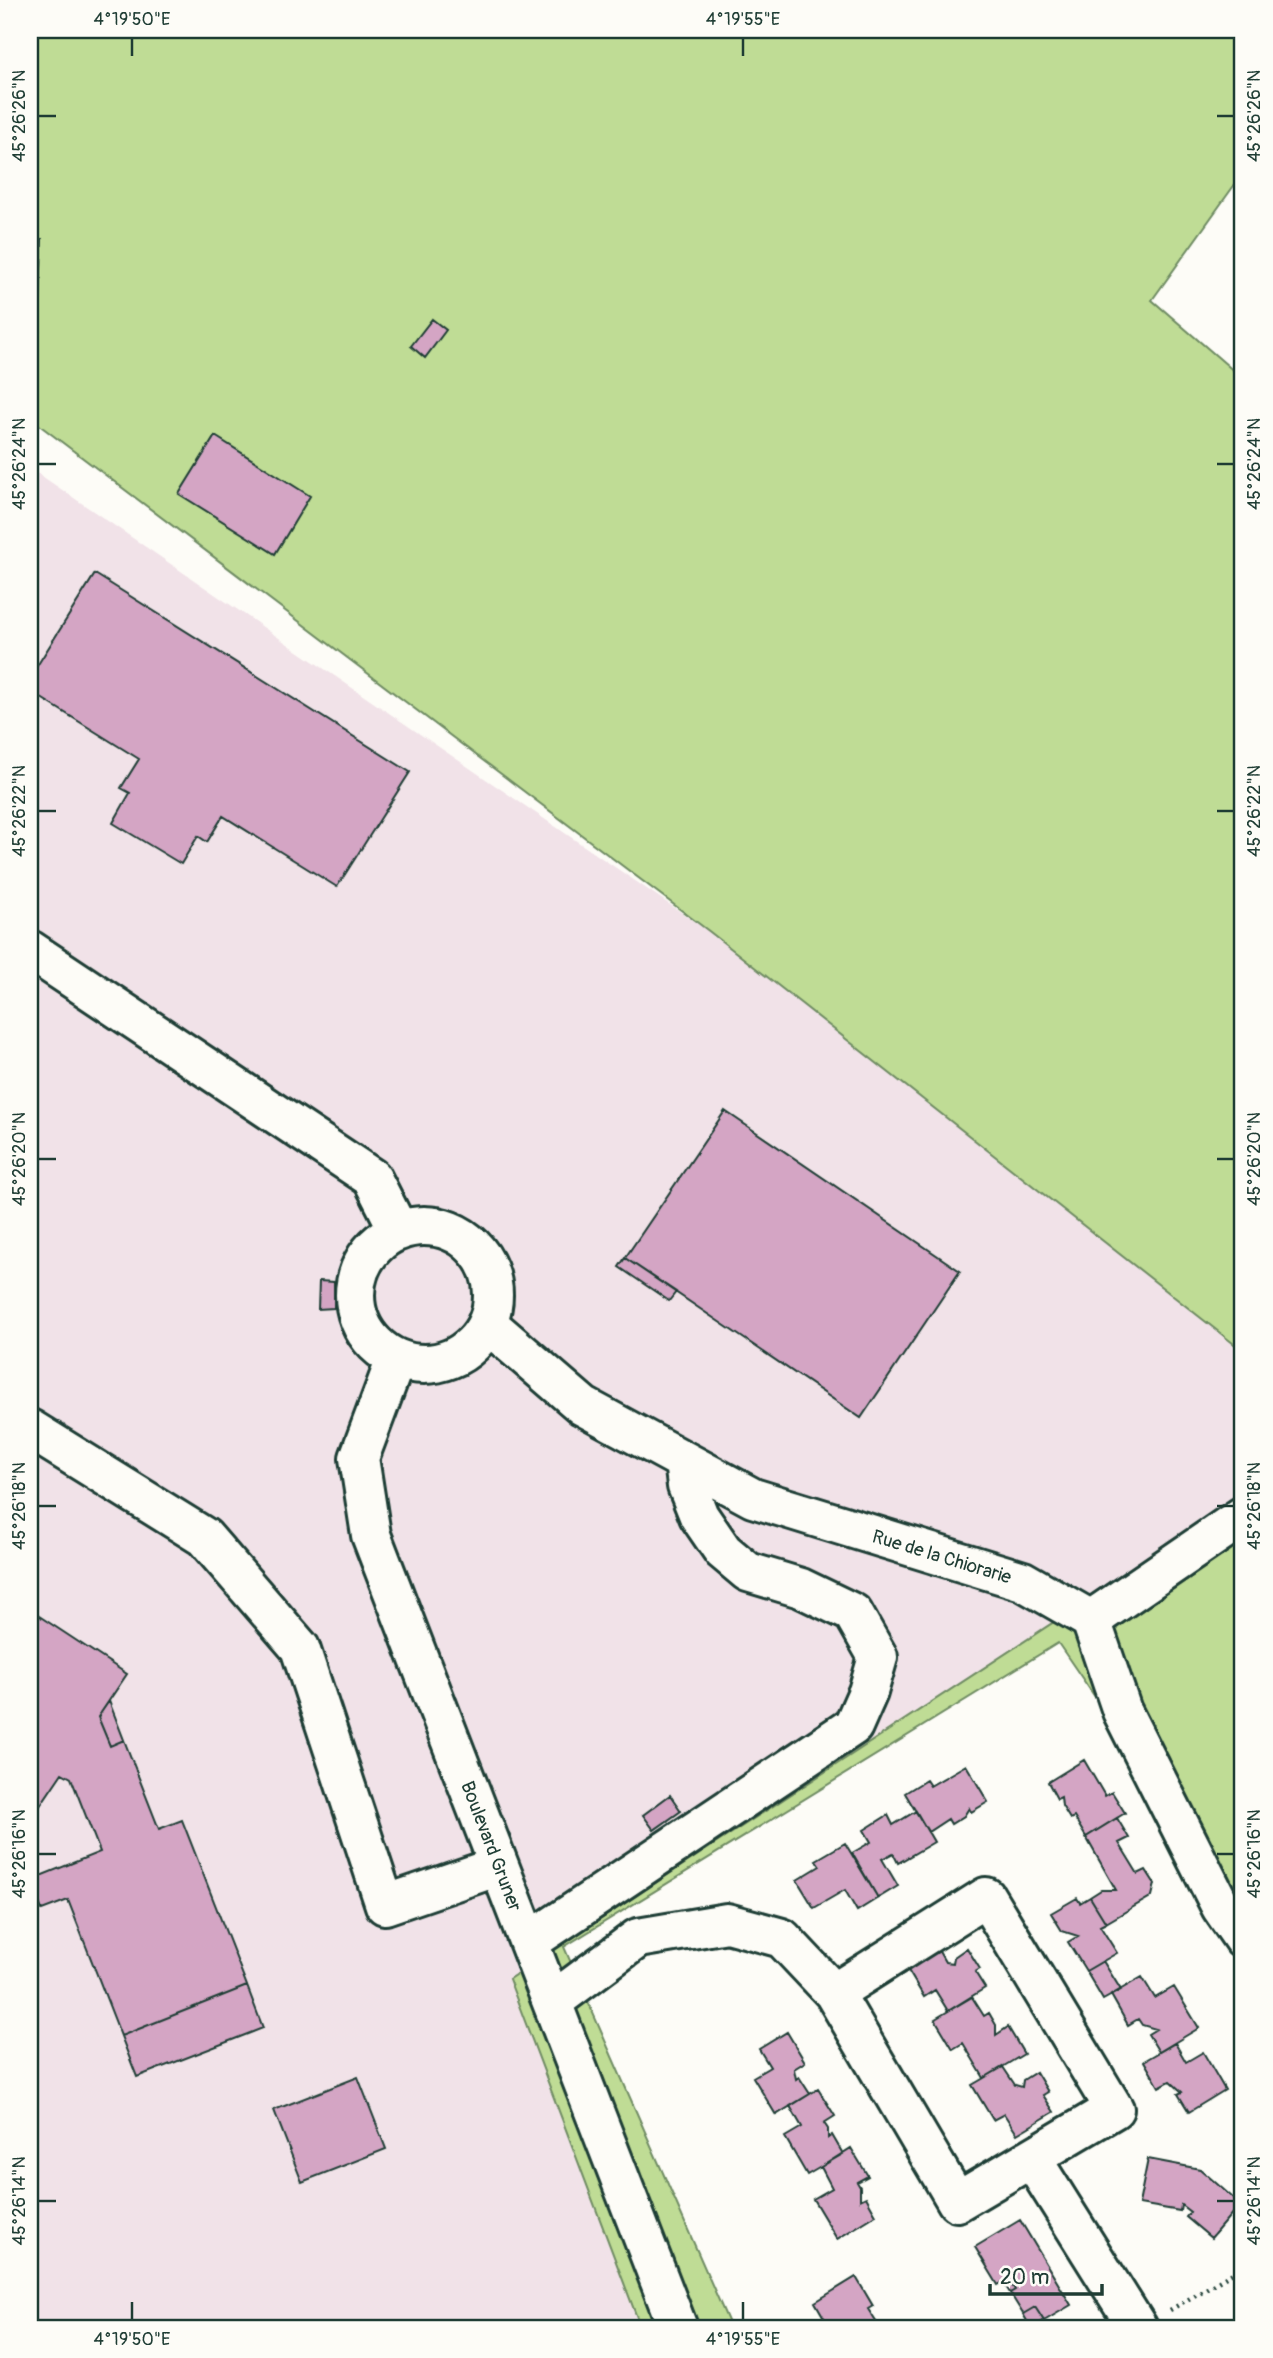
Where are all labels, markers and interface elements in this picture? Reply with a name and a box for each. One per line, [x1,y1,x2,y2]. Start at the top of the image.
text: 4°19'50"E [94,8,170,31]
text: 4°19'55"E [706,8,780,31]
text: 45°26'26"N [8,70,31,162]
text: 45°26'26"N [1243,70,1266,162]
text: 45°26'24"N [8,418,31,510]
text: 45°26'24"N [1243,418,1266,510]
text: 45°26'22"N [8,765,31,857]
text: 45°26'22"N [1243,765,1266,857]
text: 45°26'20"N [8,1112,31,1206]
text: 45°26'20"N [1243,1112,1266,1206]
text: 45°26'18"N [8,1462,31,1550]
text: 45°26'18"N [1243,1462,1266,1550]
street label: Rue de la Chiorarie [869,1524,1015,1590]
street label: Boulevard Gruner [455,1778,527,1915]
text: 45°26'16"N [8,1809,31,1899]
text: 45°26'16"N [1243,1809,1266,1899]
text: 45°26'14"N [8,2156,31,2246]
text: 45°26'14"N [1243,2156,1266,2246]
scale bar [990,2253,1102,2297]
text: 20 m [1000,2264,1049,2291]
text: 4°19'50"E [94,2328,170,2351]
text: 4°19'55"E [706,2328,780,2351]

